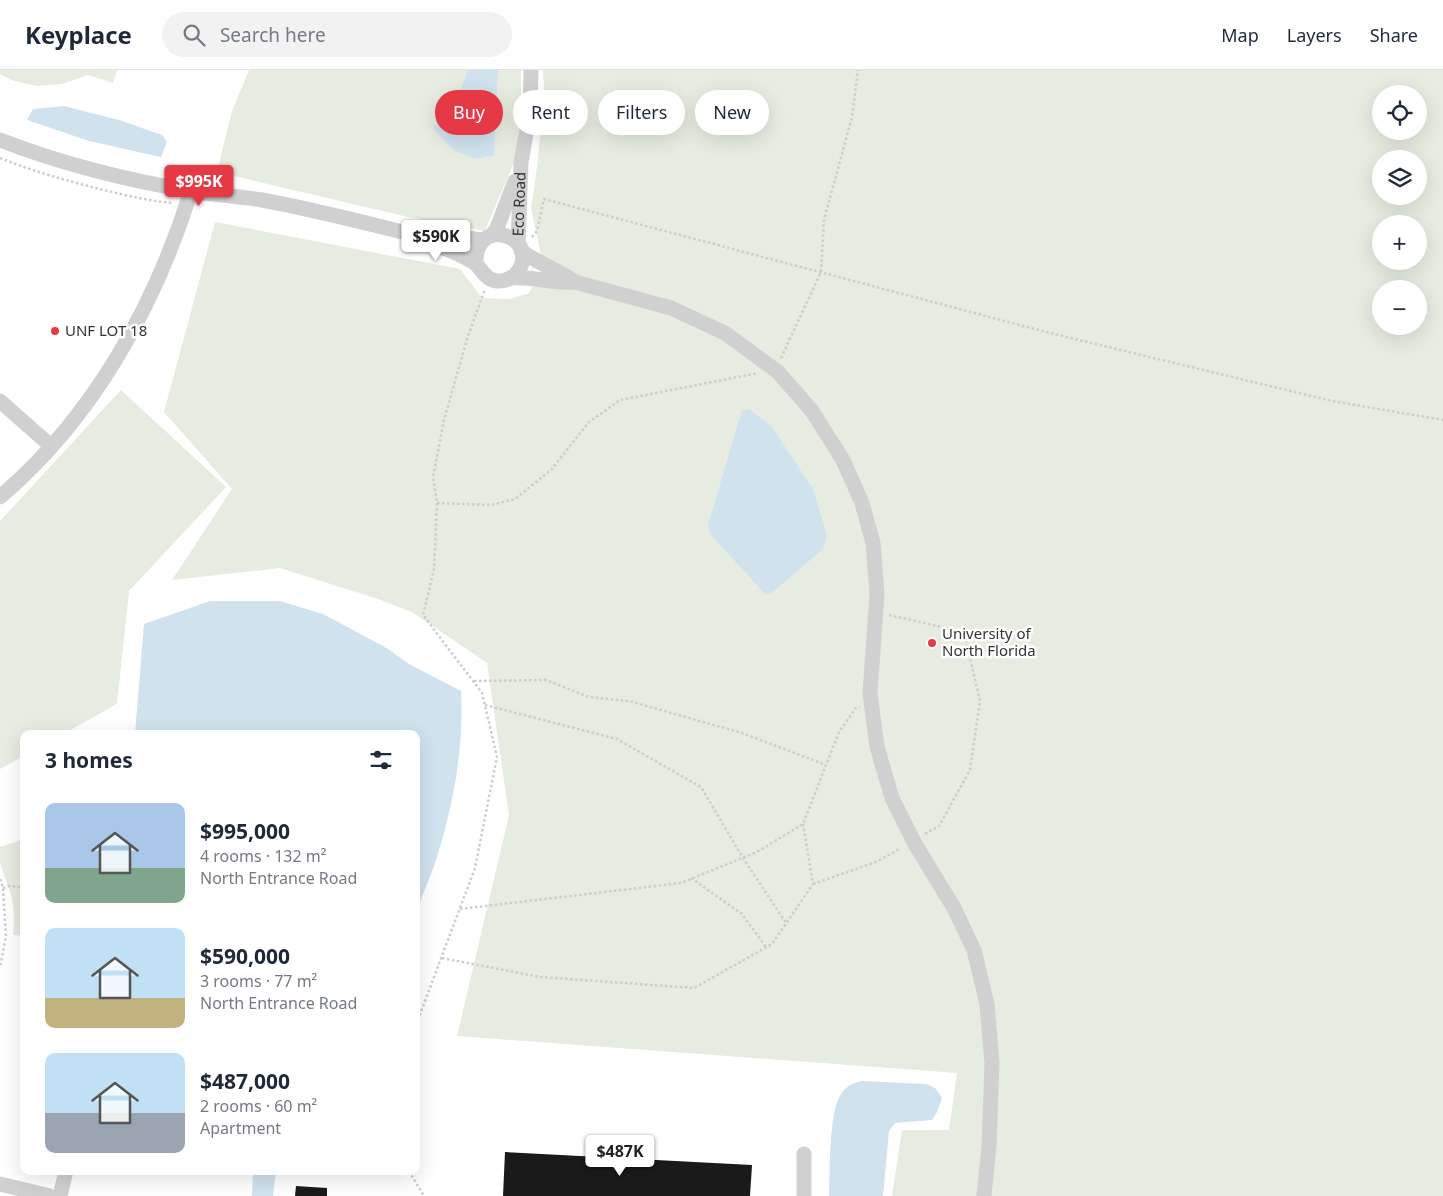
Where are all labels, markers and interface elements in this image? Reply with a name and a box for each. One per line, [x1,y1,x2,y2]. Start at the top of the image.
search box [162,12,512,57]
text: Keyplace [25,18,132,51]
icon: search [180,21,208,49]
text: Search here [220,22,326,48]
text: Map [1221,23,1259,47]
text: Layers [1287,23,1342,47]
text: Share [1370,23,1418,47]
map controls [1372,85,1427,335]
button: locate [1372,85,1427,140]
chip: Buy [435,90,503,135]
chip: Rent [513,90,588,135]
chip: Filters [598,90,685,135]
chip: New [695,90,769,135]
button: layers [1372,150,1427,205]
pin: $995K [164,164,234,207]
text: $995K [175,170,223,192]
street label: Eco Road [507,171,530,237]
button: + [1372,215,1427,270]
pin: $590K [401,220,471,262]
text: $590K [412,225,460,247]
button: − [1372,280,1427,335]
place label: UNF LOT 18 [65,320,147,340]
marker: UNF LOT 18 [49,325,61,337]
place label: University of North Florida [942,623,1036,660]
marker: University of North Florida [926,637,938,649]
text: 3 homes [45,746,133,774]
icon: filters [367,746,395,774]
text: $995,000 [200,817,290,845]
icon: home [85,823,145,883]
text: 4 rooms · 132 m² [200,845,326,867]
text: North Entrance Road [200,867,357,889]
text: $590,000 [200,942,290,970]
icon: home [85,948,145,1008]
text: 3 rooms · 77 m² [200,970,317,992]
text: North Entrance Road [200,992,357,1014]
text: $487,000 [200,1067,290,1095]
icon: home [85,1073,145,1133]
text: 2 rooms · 60 m² [200,1095,317,1117]
text: Apartment [200,1117,281,1139]
pin: $487K [585,1134,655,1177]
text: $487K [596,1140,644,1162]

